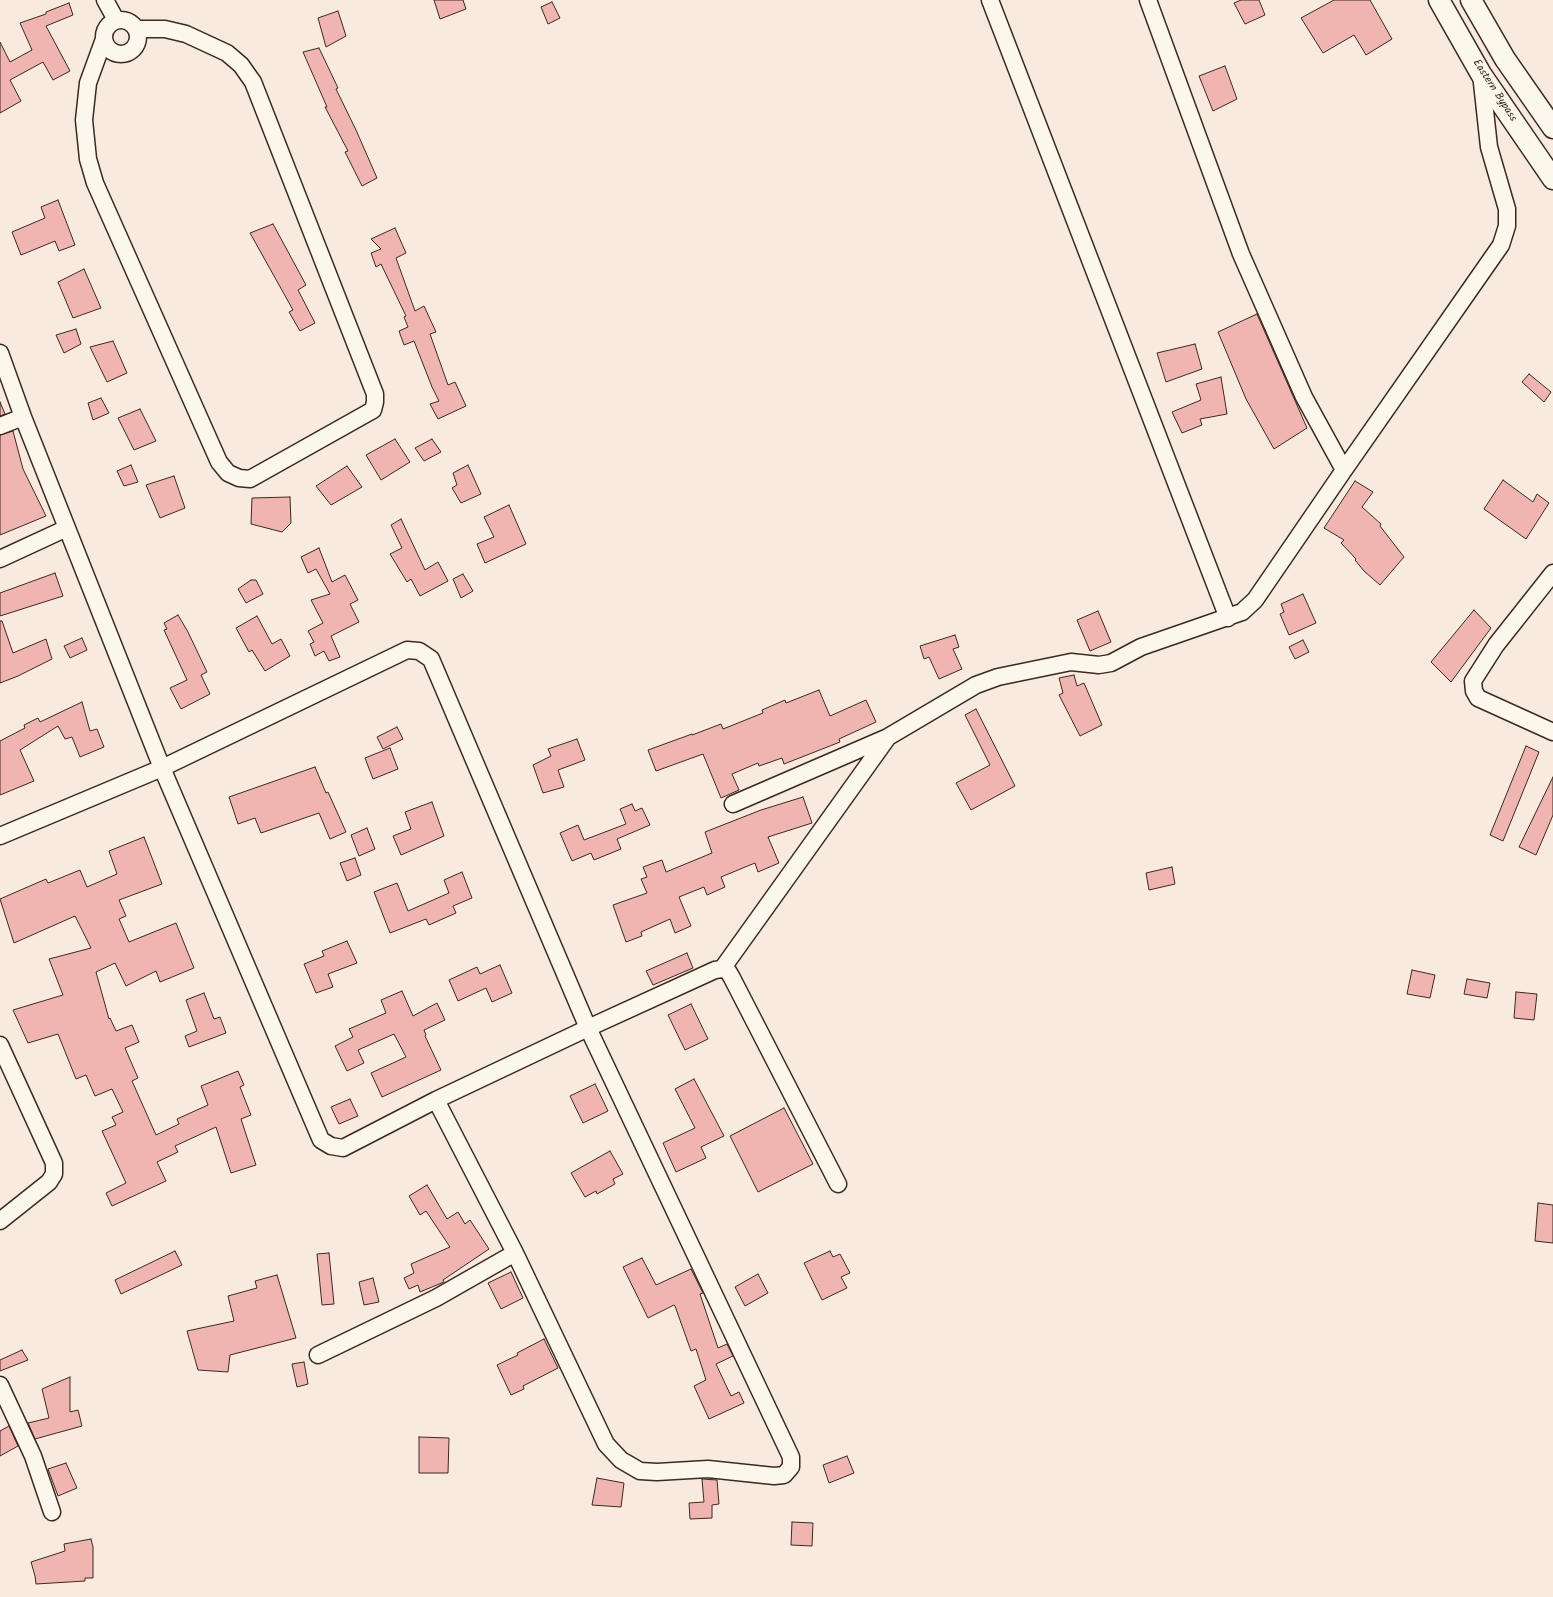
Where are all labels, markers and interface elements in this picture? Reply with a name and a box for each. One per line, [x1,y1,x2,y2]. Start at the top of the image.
street label: Eastern Bypass [1469,57,1519,125]

